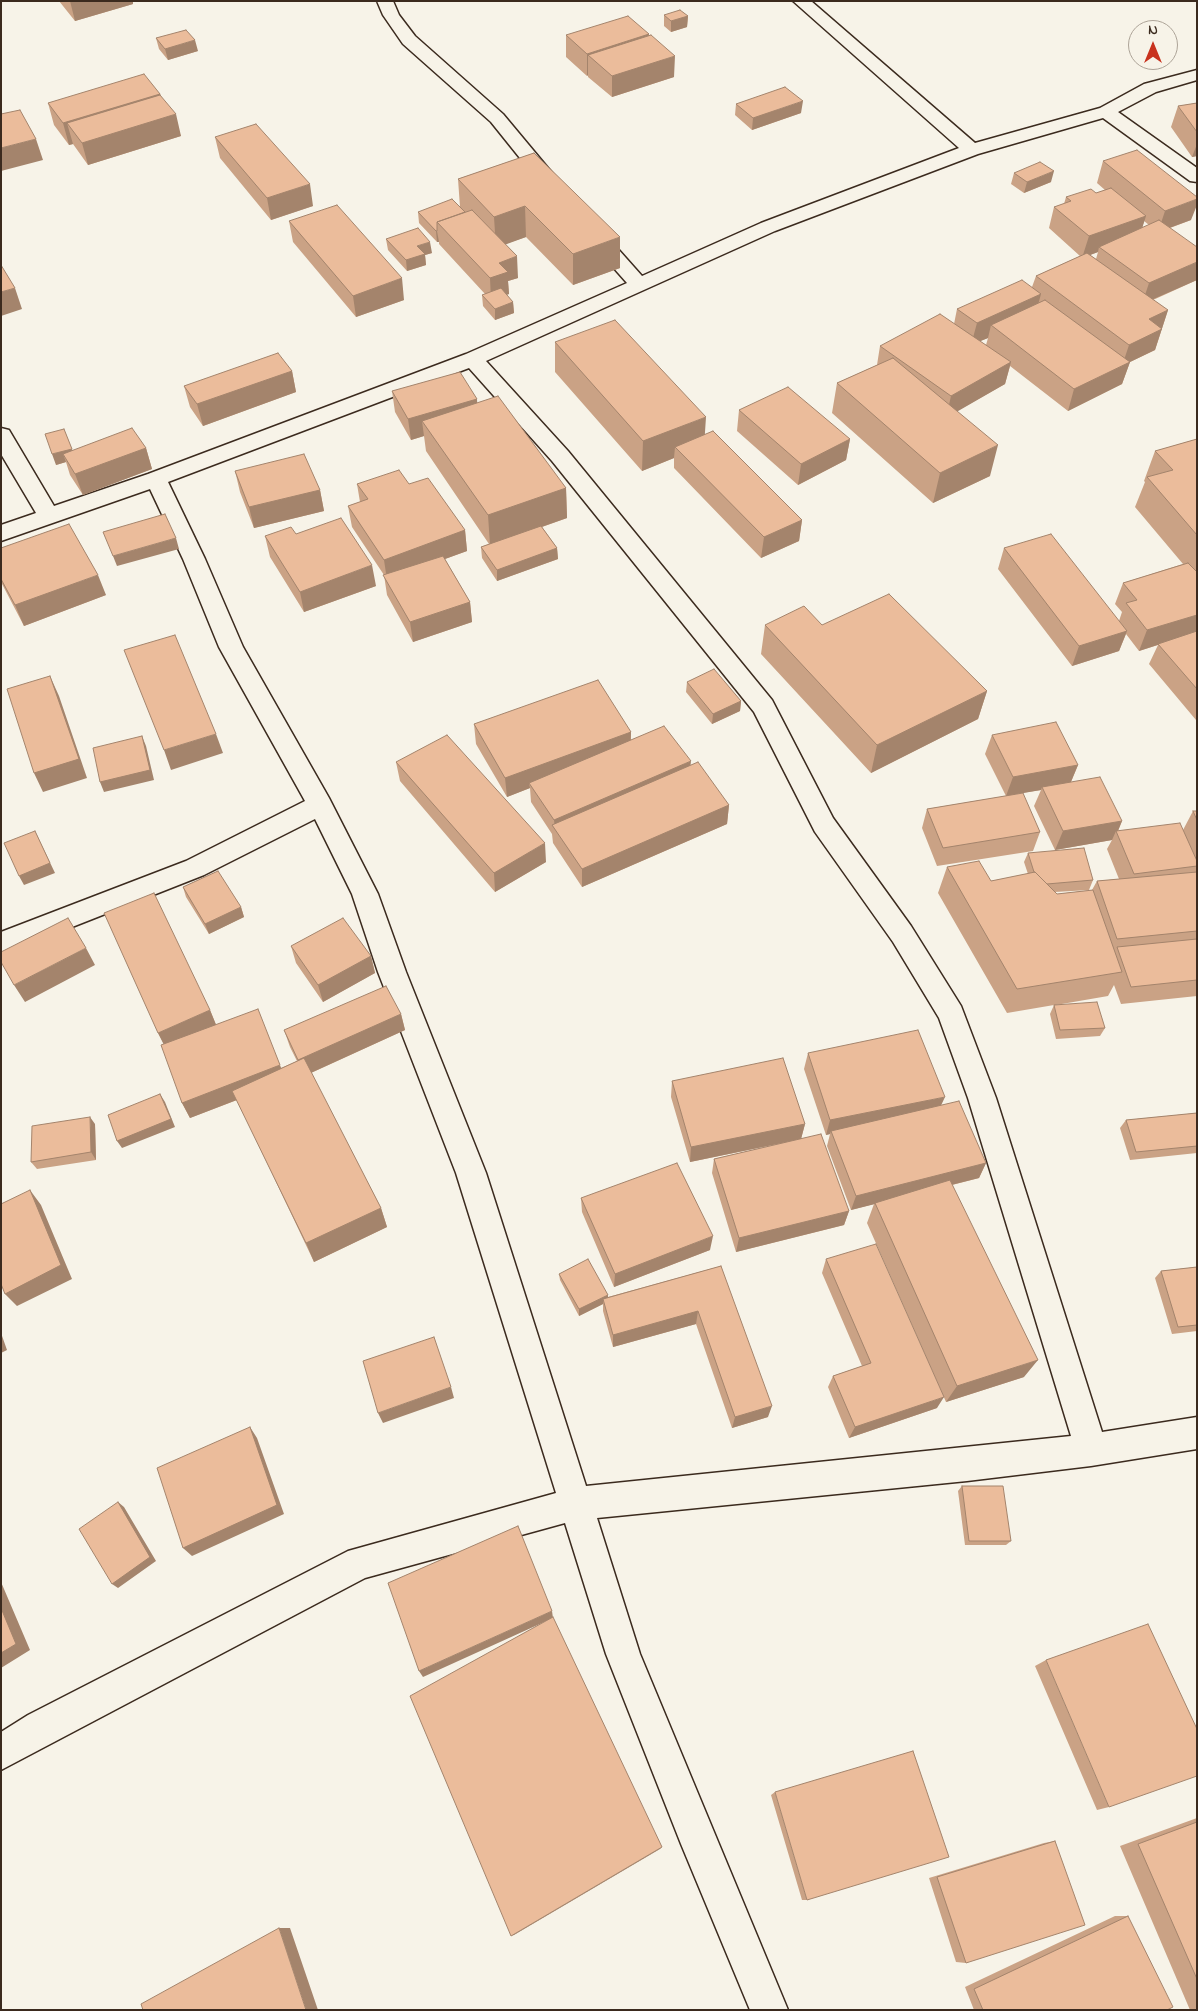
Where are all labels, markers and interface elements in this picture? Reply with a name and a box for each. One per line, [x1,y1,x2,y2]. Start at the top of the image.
north arrow [1128,20,1178,70]
text: N [1148,20,1158,41]

